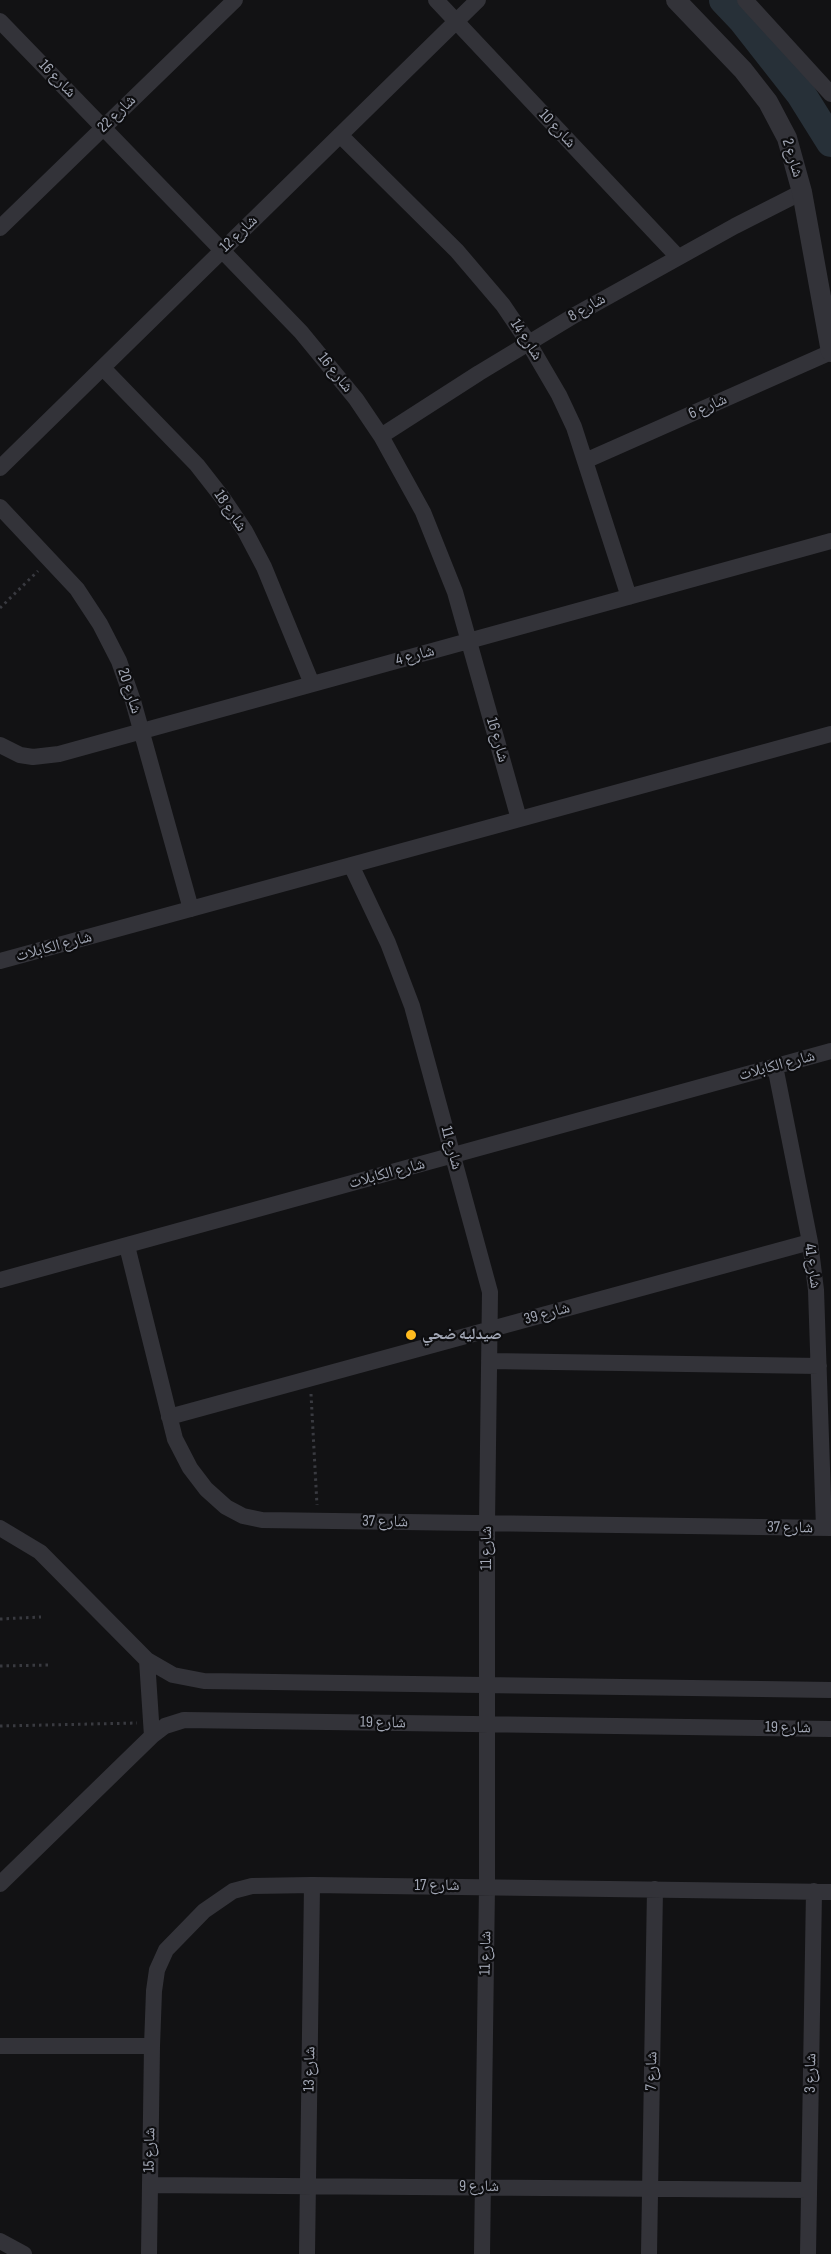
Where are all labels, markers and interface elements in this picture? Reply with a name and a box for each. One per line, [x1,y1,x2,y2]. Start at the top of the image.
street label: شارع 16 [34,56,80,102]
street label: شارع 22 [94,91,140,137]
street label: شارع 10 [534,106,580,152]
street label: شارع 2 [777,136,807,180]
street label: شارع 12 [216,211,262,257]
street label: شارع 8 [565,290,609,326]
street label: شارع 14 [506,316,546,364]
street label: شارع 16 [313,349,357,397]
street label: شارع 6 [686,390,730,424]
street label: شارع 18 [209,487,251,535]
street label: شارع 4 [393,642,437,670]
street label: شارع 20 [113,666,145,716]
street label: شارع 16 [481,715,513,765]
street label: شارع الكابلات [14,928,94,966]
street label: شارع الكابلات [737,1047,817,1085]
street label: شارع 11 [436,1124,466,1172]
street label: شارع الكابلات [347,1155,427,1193]
street label: شارع 41 [799,1242,825,1290]
street label: شارع 39 [522,1299,572,1329]
place label: صيدليه ضحي [422,1325,502,1345]
marker: صيدليه ضحي [404,1328,418,1342]
street label: شارع 37 [362,1512,408,1532]
street label: شارع 37 [767,1518,813,1538]
street label: شارع 11 [477,1526,497,1570]
street label: شارع 19 [360,1713,406,1733]
street label: شارع 19 [765,1718,811,1738]
street label: شارع 17 [415,1876,459,1896]
street label: شارع 11 [476,1931,496,1975]
street label: شارع 13 [300,2046,320,2092]
street label: شارع 7 [642,2051,662,2091]
street label: شارع 3 [801,2053,821,2093]
street label: شارع 15 [140,2127,160,2173]
street label: شارع 9 [459,2177,499,2197]

